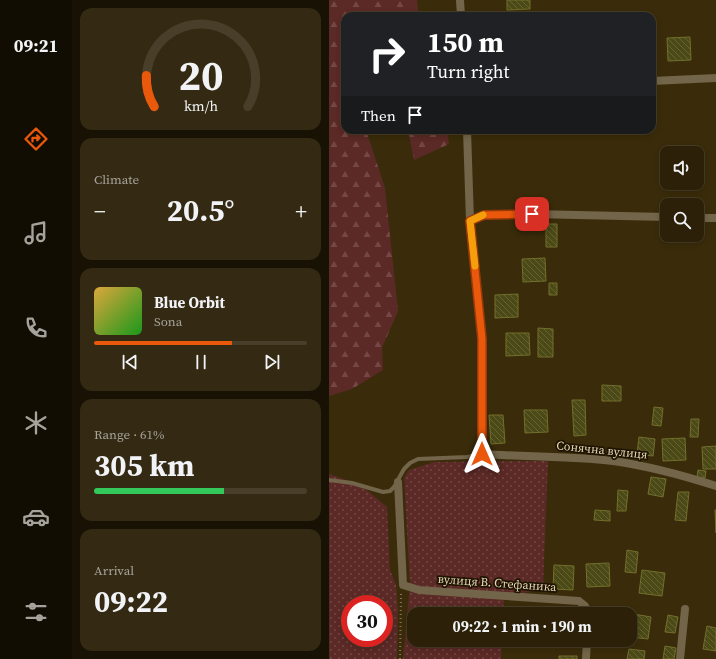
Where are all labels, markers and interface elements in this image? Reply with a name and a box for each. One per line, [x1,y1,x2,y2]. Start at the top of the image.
text: 150 m [427,23,504,61]
icon: right [361,28,413,80]
text: 09:21 [14,33,58,58]
text: 20 [178,47,223,104]
text: Turn right [427,59,509,84]
text: km/h [184,96,218,116]
icon: arrive [404,104,426,126]
text: Then [361,105,396,126]
icon: directions [22,125,50,153]
map controls [660,146,704,242]
button: sound [660,146,704,190]
text: Climate [94,171,139,188]
text: 20.5° [167,190,234,231]
text: − [94,196,106,226]
text: + [295,196,307,226]
pin [515,197,549,231]
button: search [660,198,704,242]
icon: arrive [521,203,543,225]
icon: music [22,219,50,247]
text: Blue Orbit [154,292,225,313]
text: Sona [154,313,182,330]
icon: phone [22,314,50,342]
icon: previous [119,351,141,373]
icon: pause [190,351,212,373]
icon: next [261,351,283,373]
icon: climate [22,409,50,437]
text: Range · 61% [94,426,165,443]
position arrow [461,433,503,475]
street label: Сонячна вулиця [556,437,648,463]
text: 305 km [94,445,194,486]
icon: car [22,503,50,531]
text: Arrival [94,562,134,579]
street label: вулиця В. Стефаника [437,571,558,595]
text: 09:22 [94,581,168,622]
speed limit sign: 30 [341,595,393,647]
icon: filters [22,598,50,626]
text: 09:22 · 1 min · 190 m [453,616,592,637]

